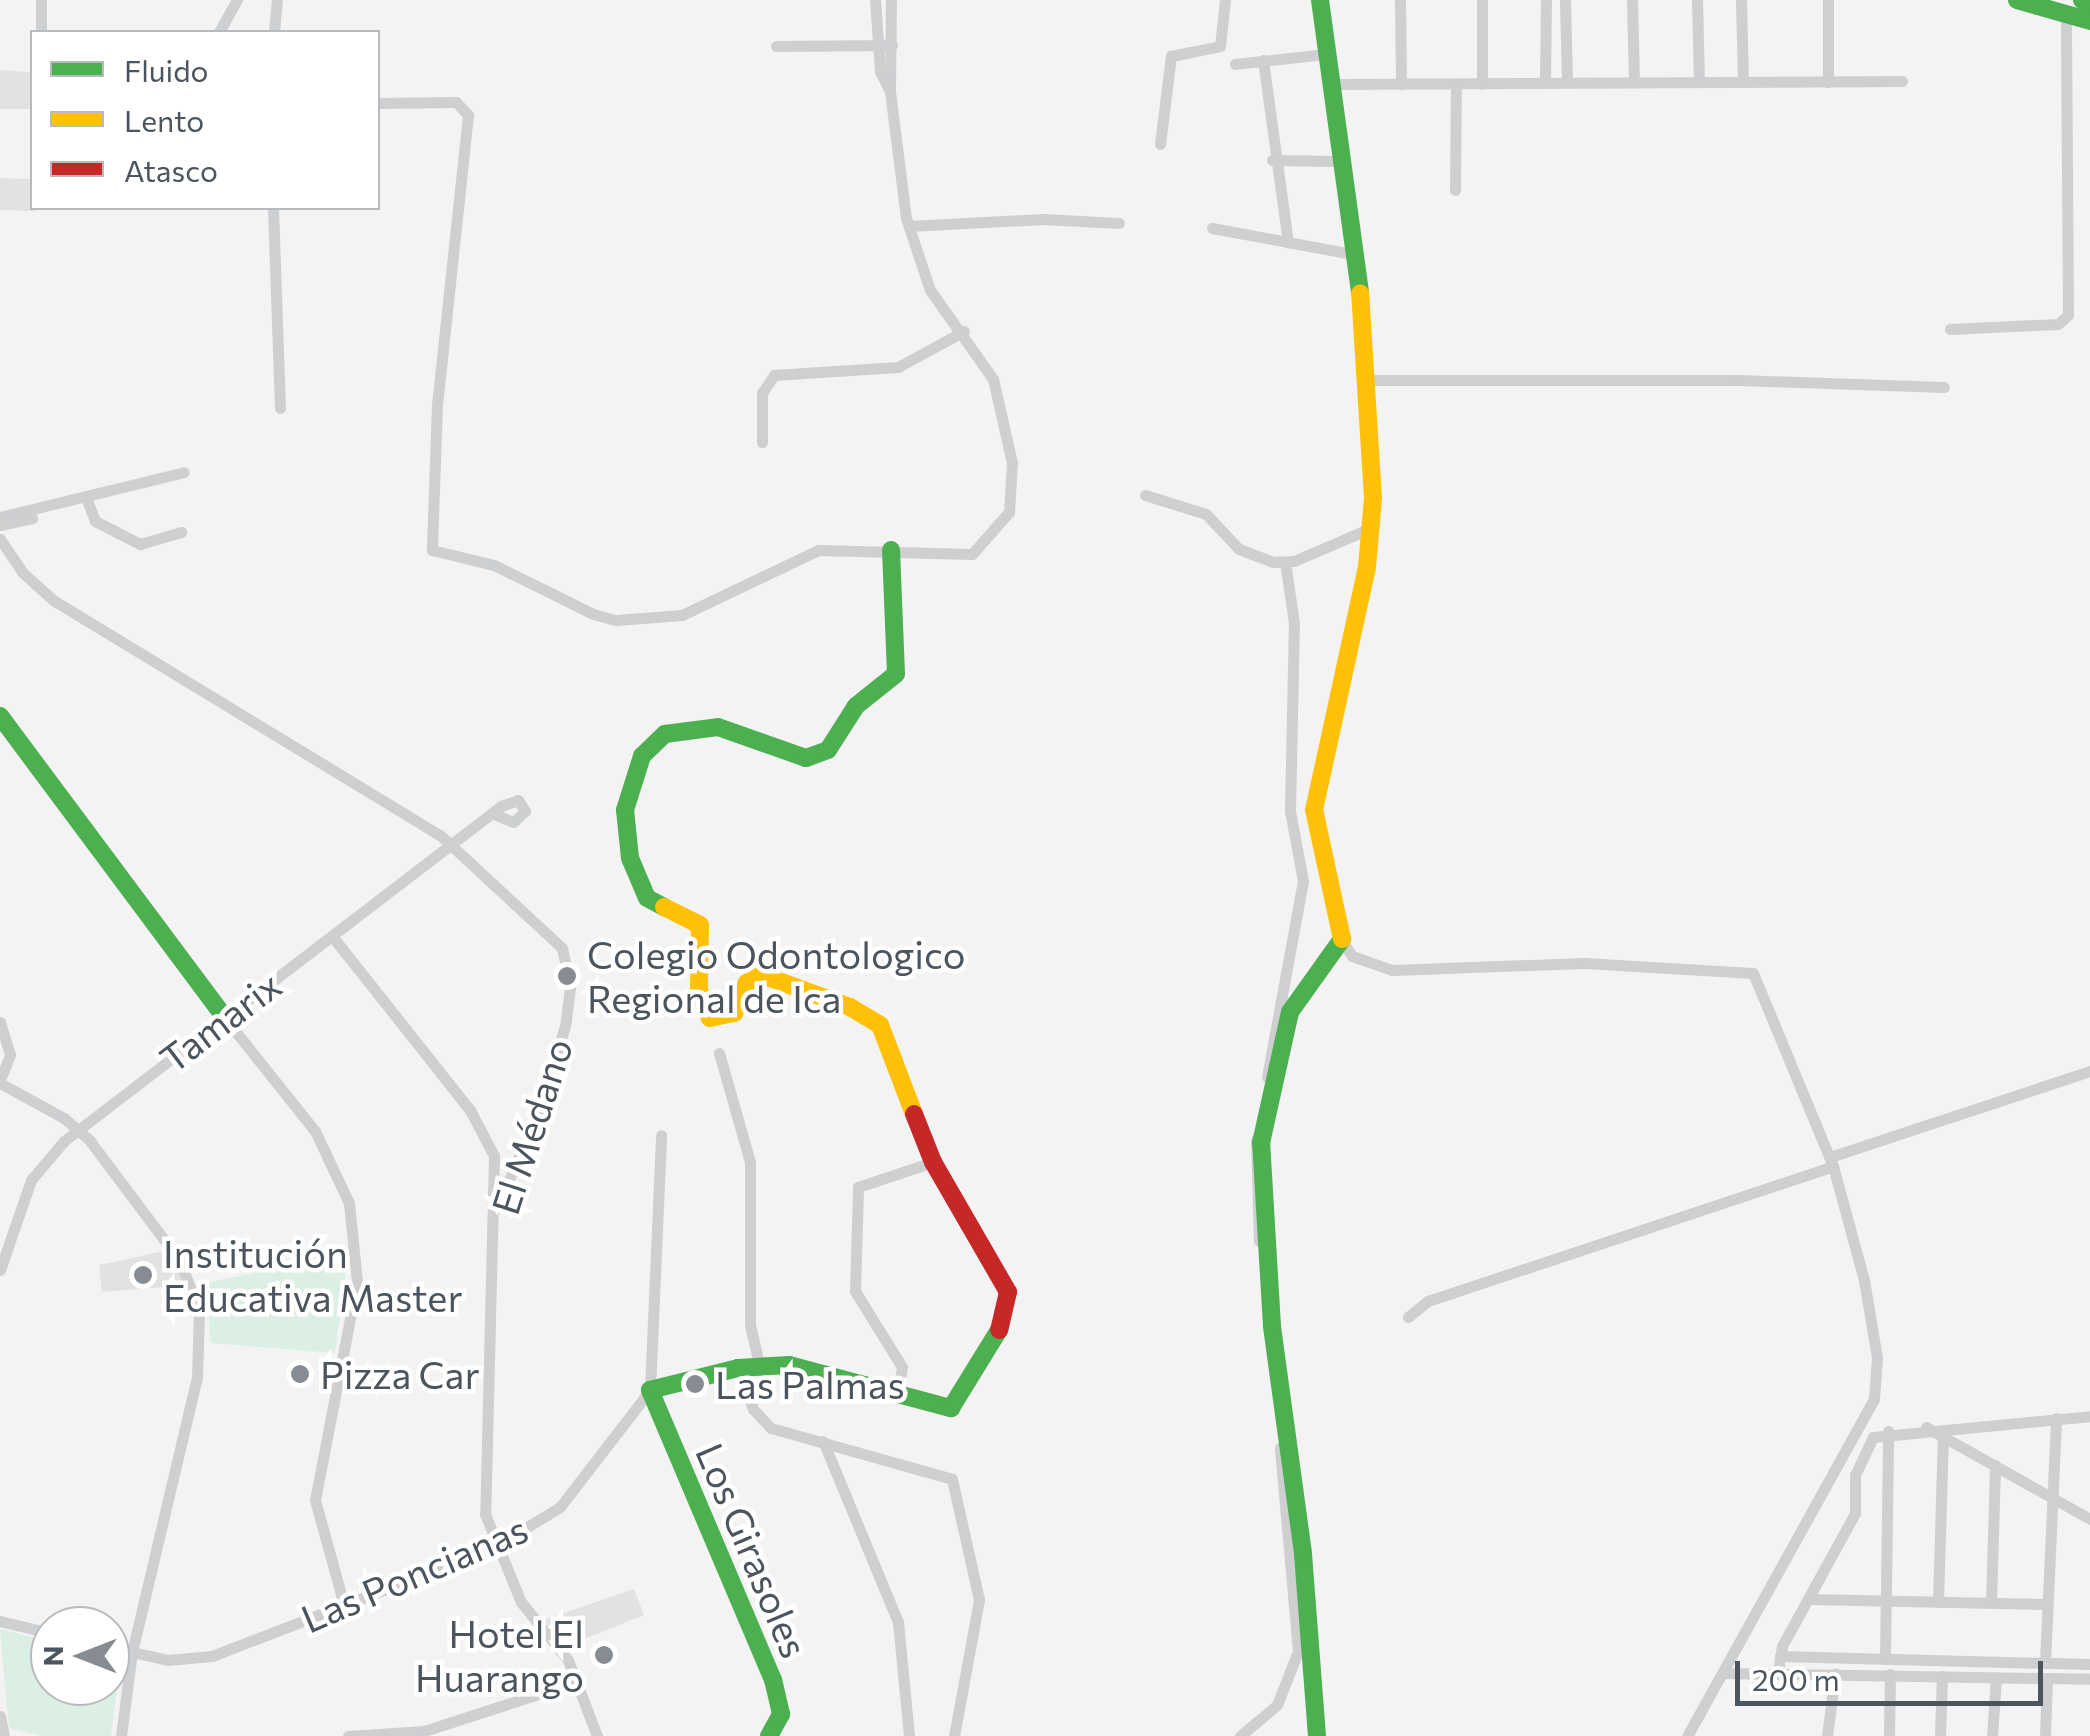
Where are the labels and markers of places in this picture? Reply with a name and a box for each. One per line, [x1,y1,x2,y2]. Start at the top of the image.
place label: Colegio Odontologico Regional de Ica [587,931,965,1021]
marker: Colegio Odontologico Regional de Ica [556,965,578,987]
place label: Institución Educativa Master [163,1230,463,1320]
marker: Institución Educativa Master [132,1264,154,1286]
place label: Pizza Car [320,1351,480,1397]
place label: Las Palmas [715,1361,905,1407]
marker: Pizza Car [289,1363,311,1385]
marker: Las Palmas [684,1373,706,1395]
place label: Hotel El Huarango [415,1610,584,1700]
marker: Hotel El Huarango [593,1644,615,1666]

